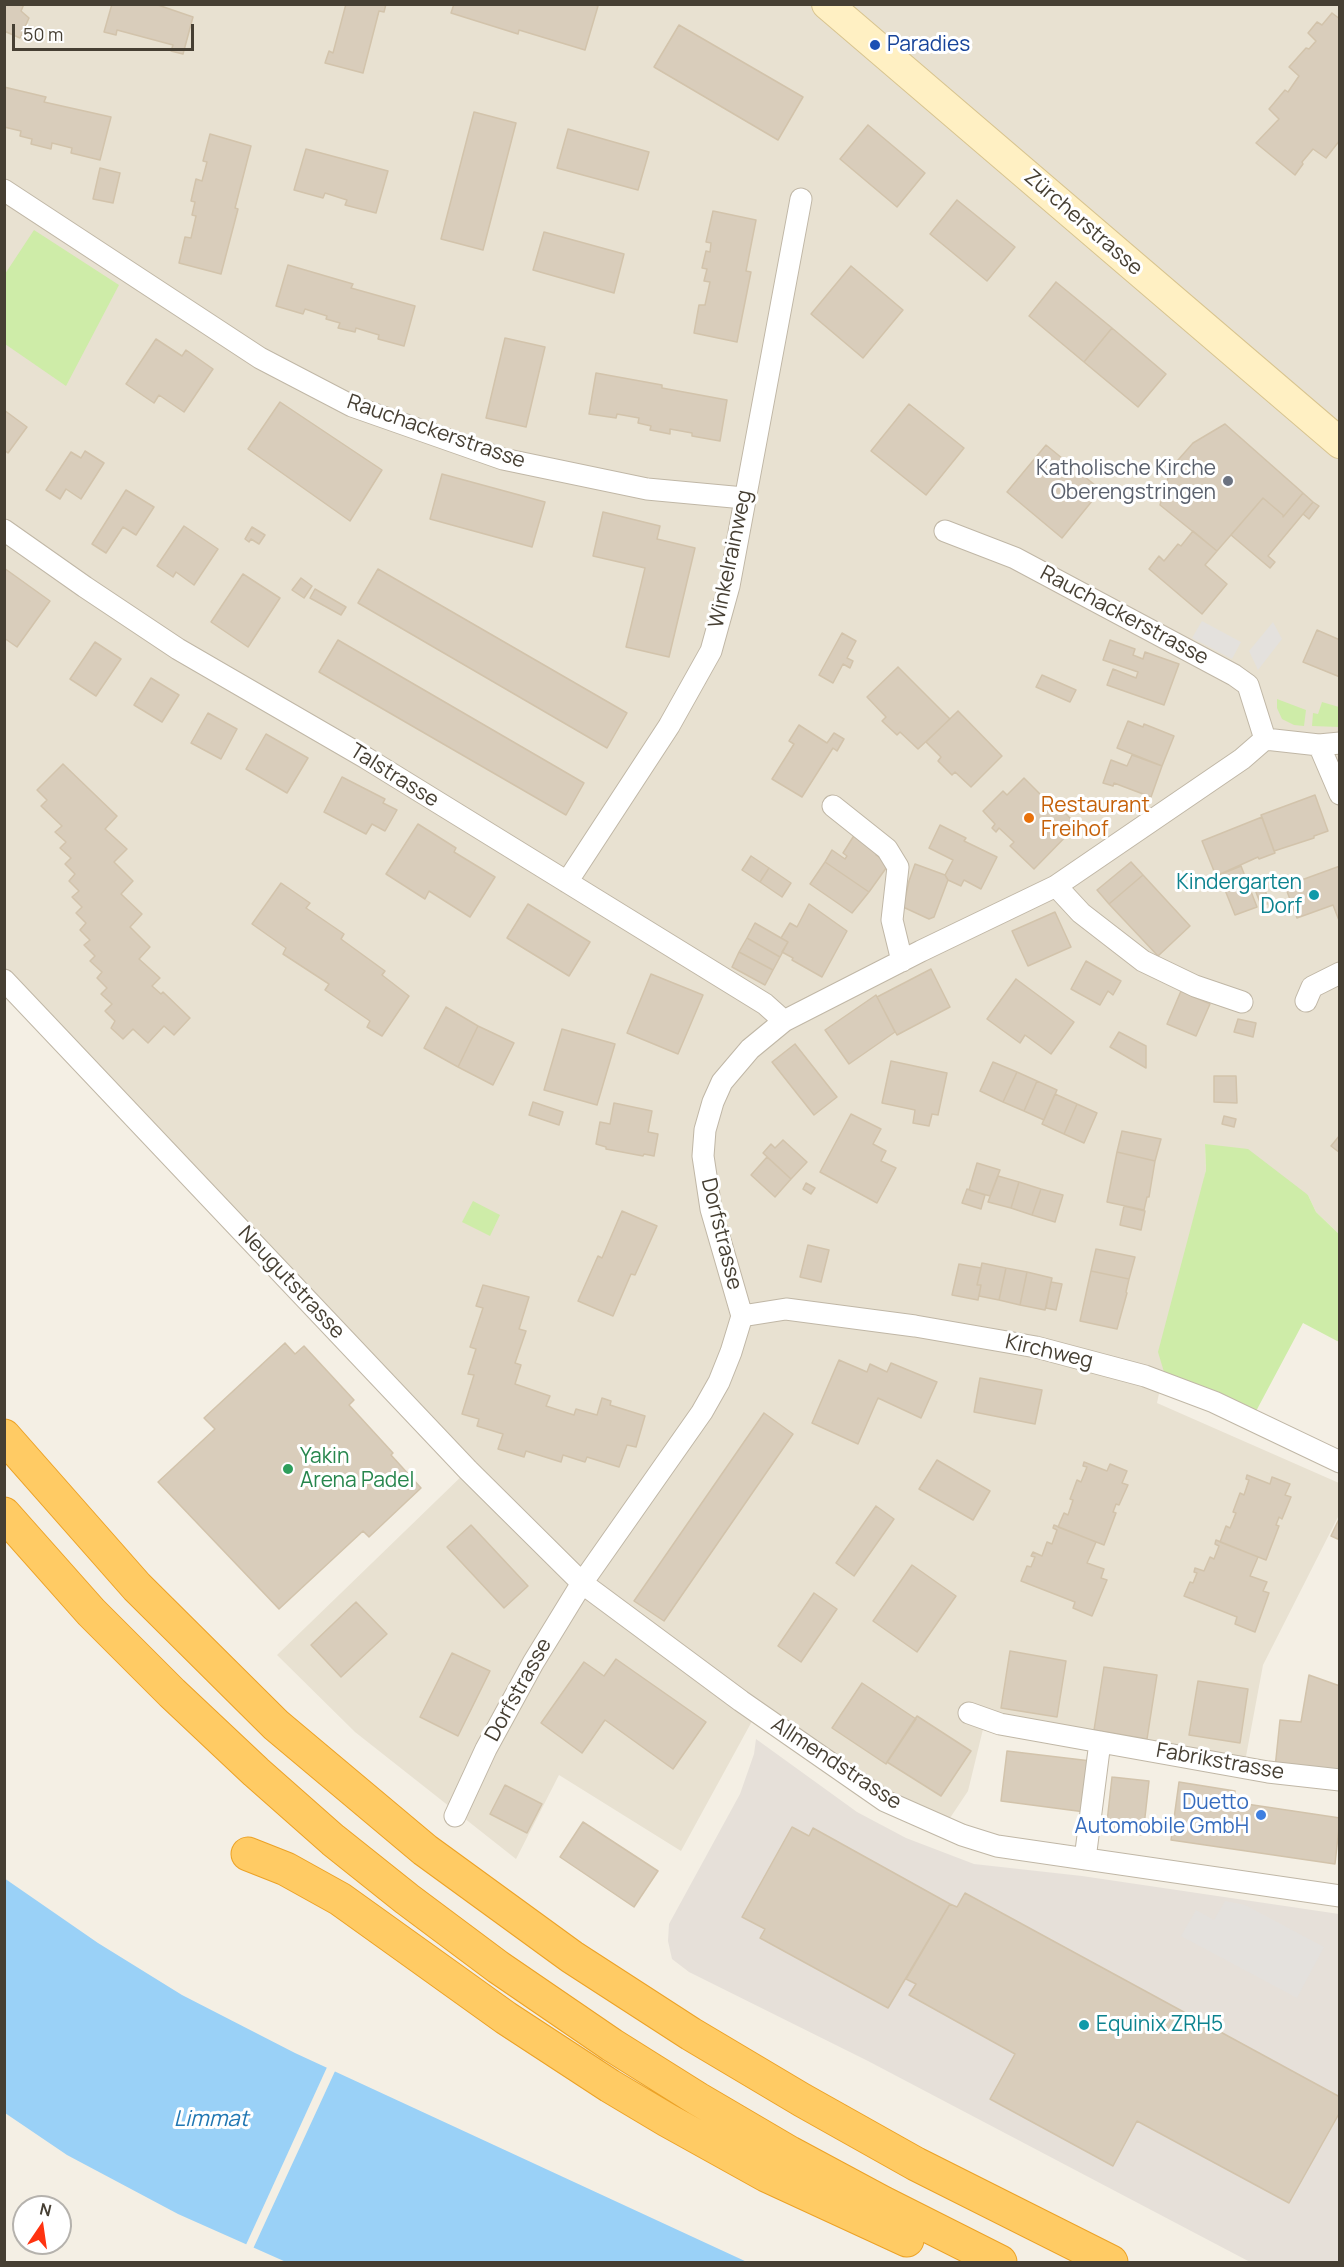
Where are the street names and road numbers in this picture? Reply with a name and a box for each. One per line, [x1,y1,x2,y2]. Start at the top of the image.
street label: Zürcherstrasse [1019,165,1147,281]
street label: Rauchackerstrasse [344,390,528,474]
street label: Winkelrainweg [704,488,758,630]
street label: Rauchackerstrasse [1036,561,1212,671]
street label: Talstrasse [345,739,443,813]
street label: Dorfstrasse [695,1176,747,1292]
street label: Neugutstrasse [232,1221,350,1345]
street label: Kirchweg [1003,1330,1095,1374]
street label: Dorfstrasse [480,1634,558,1746]
street label: Allmendstrasse [766,1713,906,1815]
street label: Fabrikstrasse [1154,1738,1286,1786]

